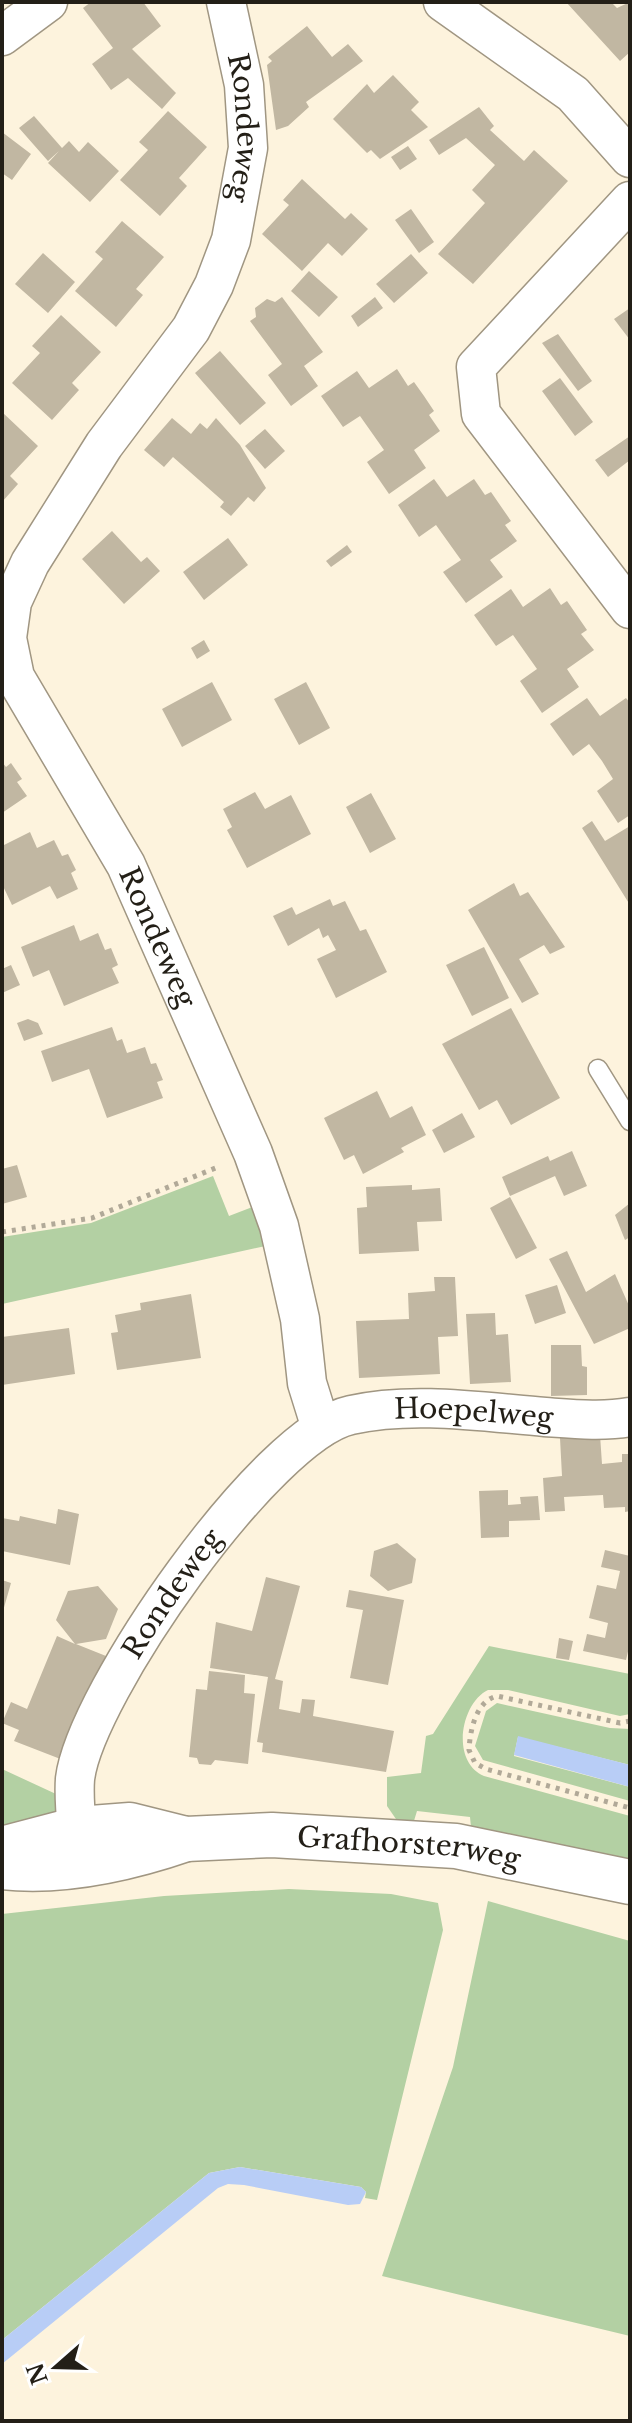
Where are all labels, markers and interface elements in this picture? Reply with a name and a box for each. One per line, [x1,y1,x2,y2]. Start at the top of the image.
street label: Rondeweg [220,50,265,206]
street label: Rondeweg [111,862,204,1014]
street label: Hoepelweg [393,1391,556,1436]
street label: Rondeweg [115,1521,230,1665]
street label: Grafhorsterweg [296,1820,525,1877]
north arrow [16,2327,96,2407]
text: N [21,2359,54,2388]

